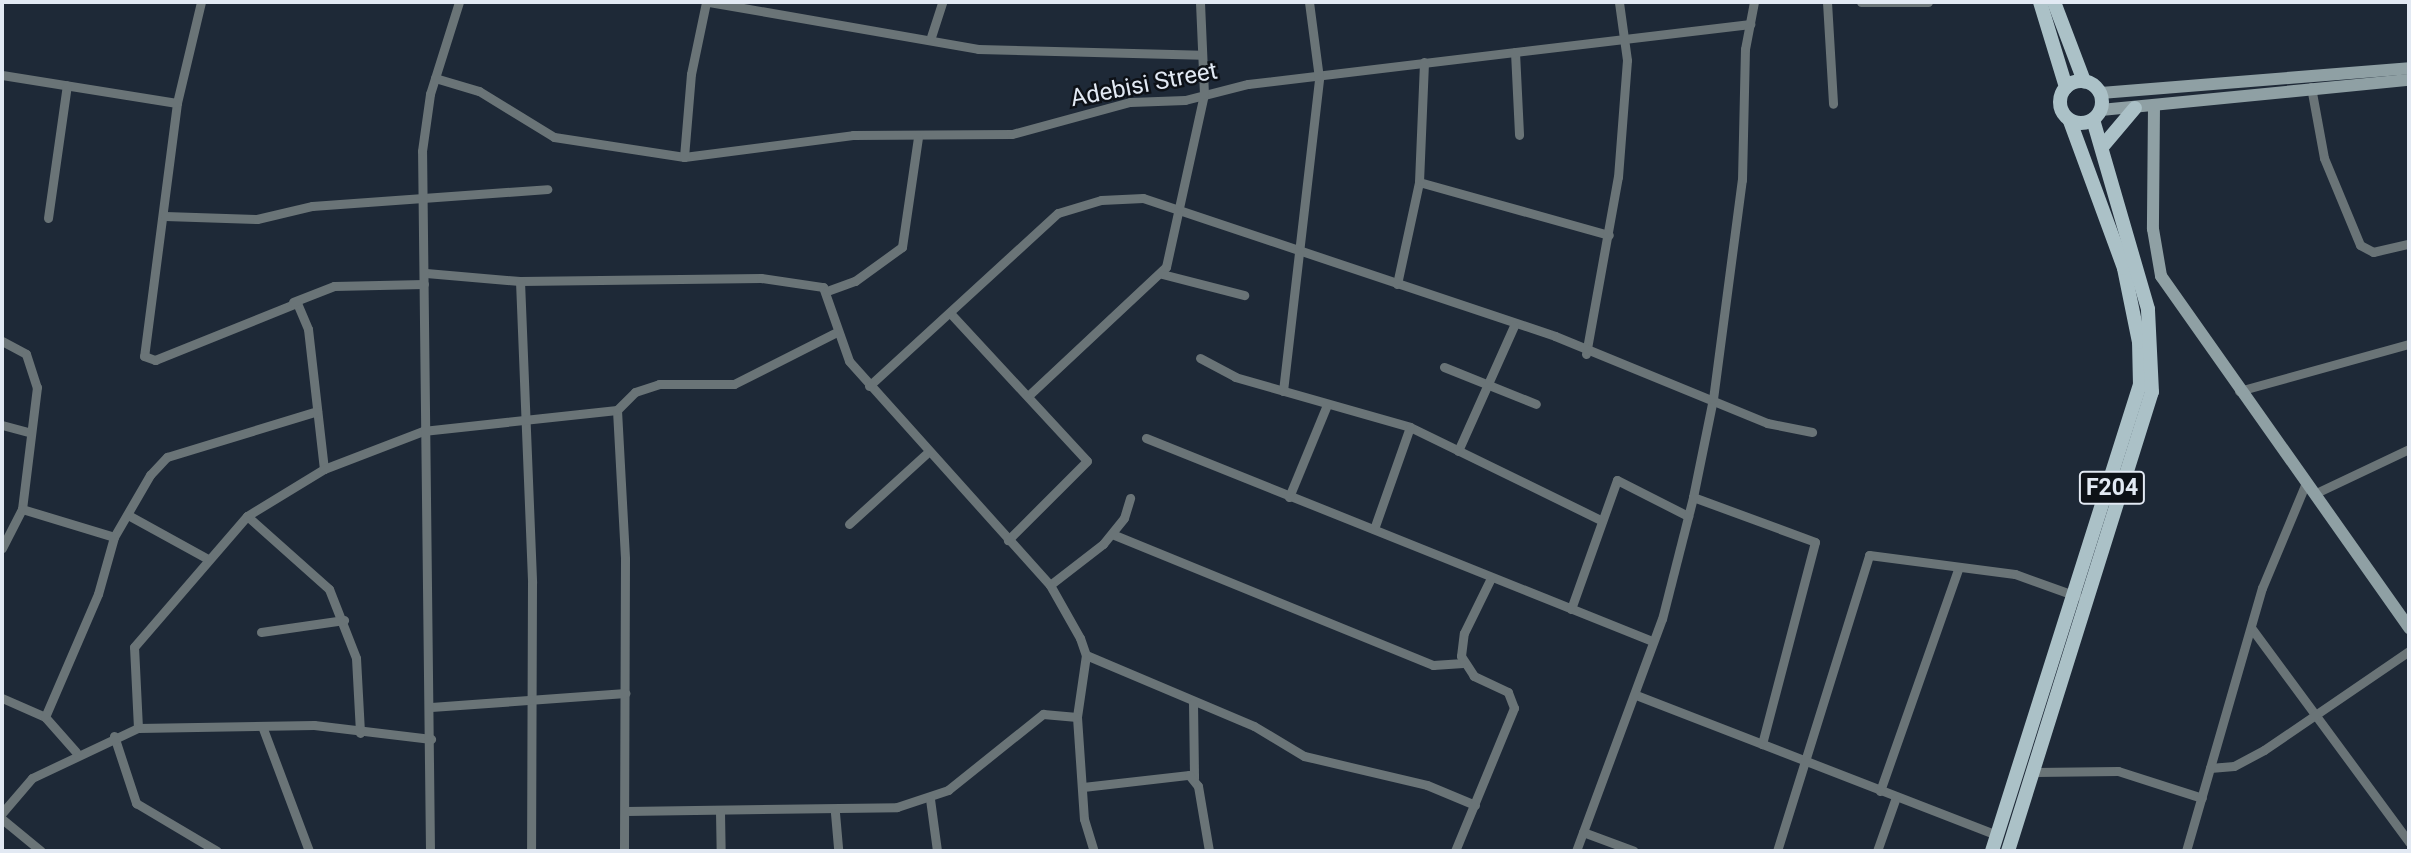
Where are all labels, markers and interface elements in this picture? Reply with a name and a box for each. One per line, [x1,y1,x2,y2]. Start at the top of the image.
street label: Adebisi Street [1068,57,1220,113]
road number: F204 [2079,468,2145,508]

